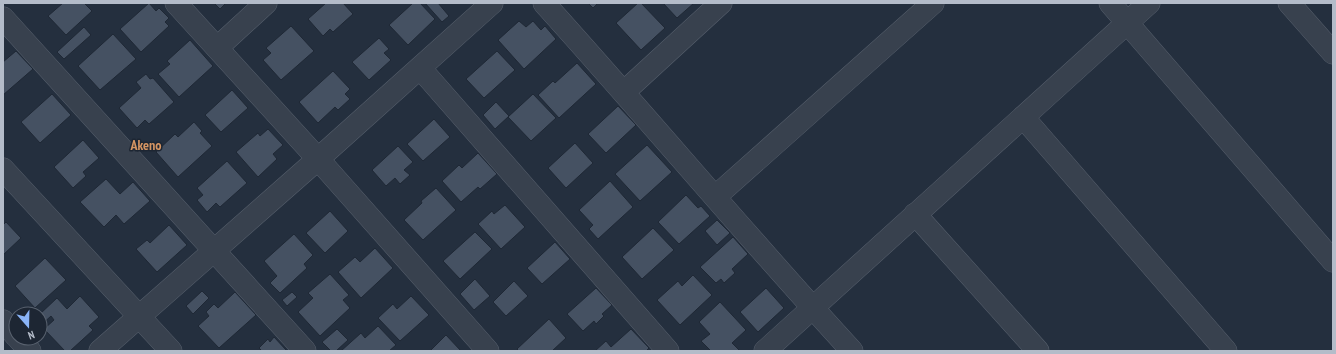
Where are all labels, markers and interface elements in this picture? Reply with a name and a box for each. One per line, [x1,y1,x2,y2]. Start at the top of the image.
district label: Akeno [129,136,162,154]
north arrow [8,306,48,346]
text: N [26,328,37,343]

